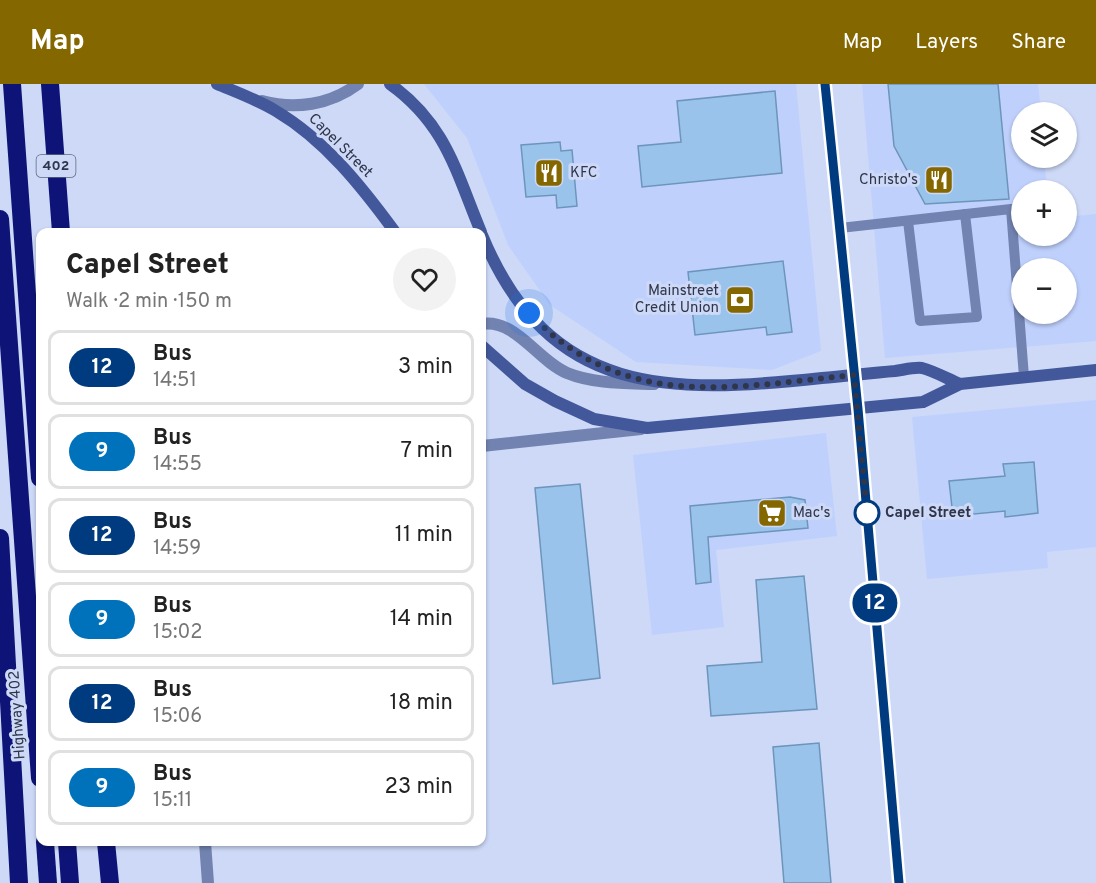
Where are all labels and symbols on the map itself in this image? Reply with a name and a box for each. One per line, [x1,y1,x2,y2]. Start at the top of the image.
street label: Capel Street [304,110,376,182]
road number: 402 [36,155,76,177]
restaurant icon: KFC [533,157,565,189]
place label: KFC [570,164,598,183]
restaurant icon: Christo's [923,164,955,196]
place label: Christo's [859,171,918,190]
place label: Mainstreet Credit Union [635,282,719,318]
bank icon: Mainstreet Credit Union [724,284,756,316]
your location [514,298,544,328]
supermarket icon: Mac's [756,497,788,529]
marker: Capel Street [854,500,880,526]
place label: Mac's [793,504,830,523]
place label: Capel Street [885,504,971,523]
line badge: 12 [848,584,902,622]
street label: Highway 402 [5,670,31,760]

